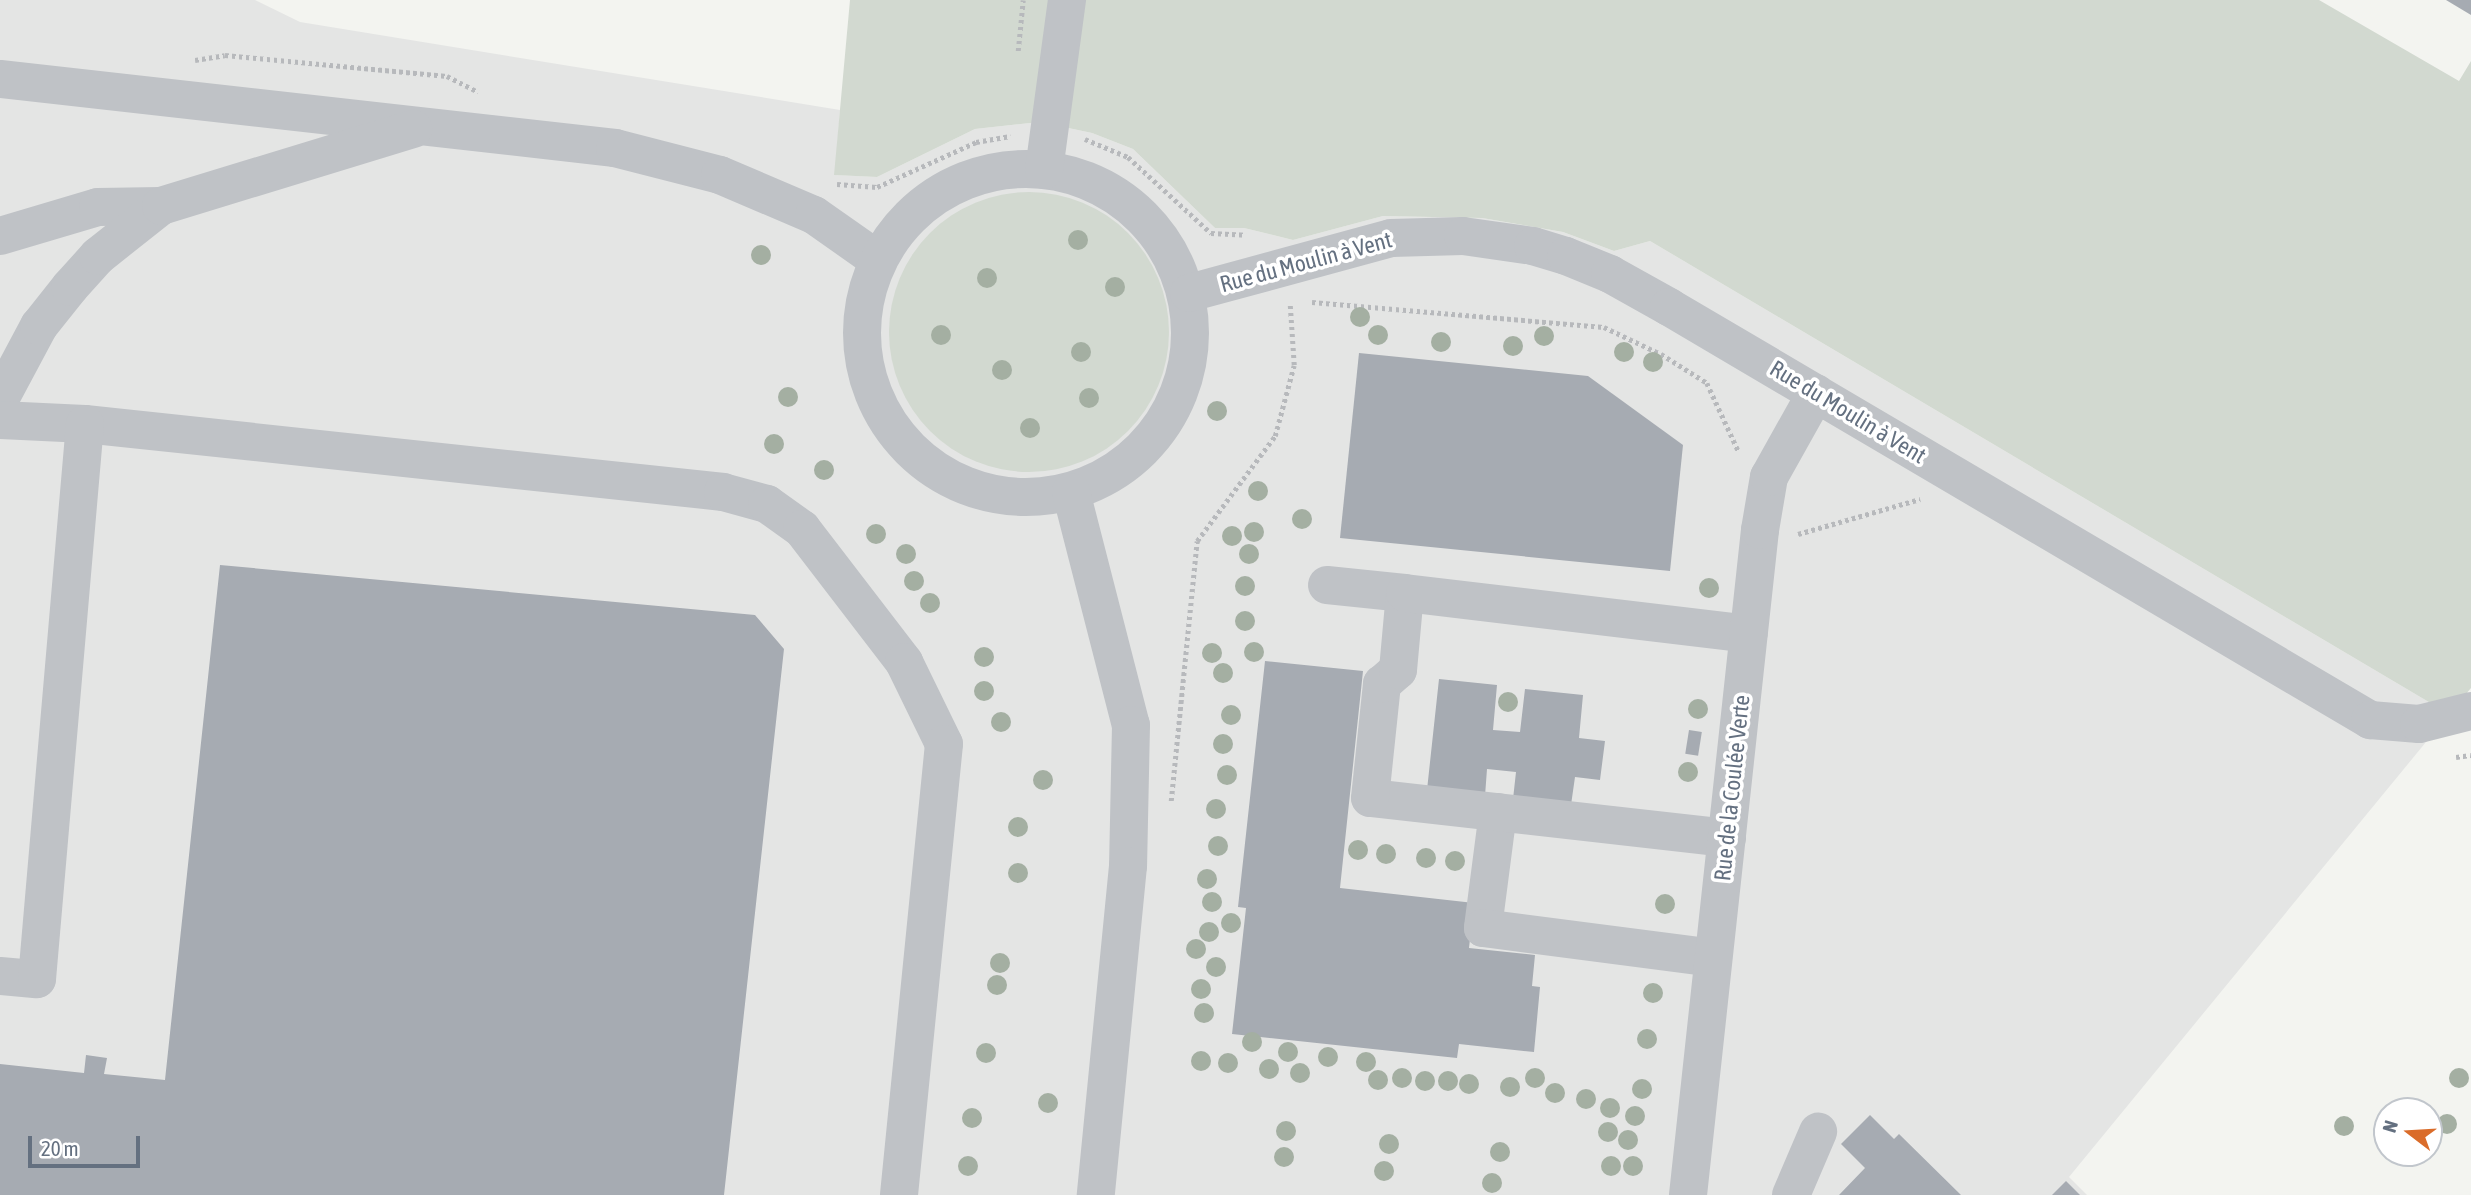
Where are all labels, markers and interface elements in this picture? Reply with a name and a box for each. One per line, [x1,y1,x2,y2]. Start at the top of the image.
street label: Rue du Moulin à Vent [1217,226,1395,298]
street label: Rue du Moulin à Vent [1765,355,1931,469]
street label: Rue de la Coulée Verte [1708,694,1756,882]
north arrow [2373,1097,2443,1167]
text: N [2378,1118,2402,1135]
scale bar [32,1122,144,1166]
text: 20 m [41,1136,79,1160]

